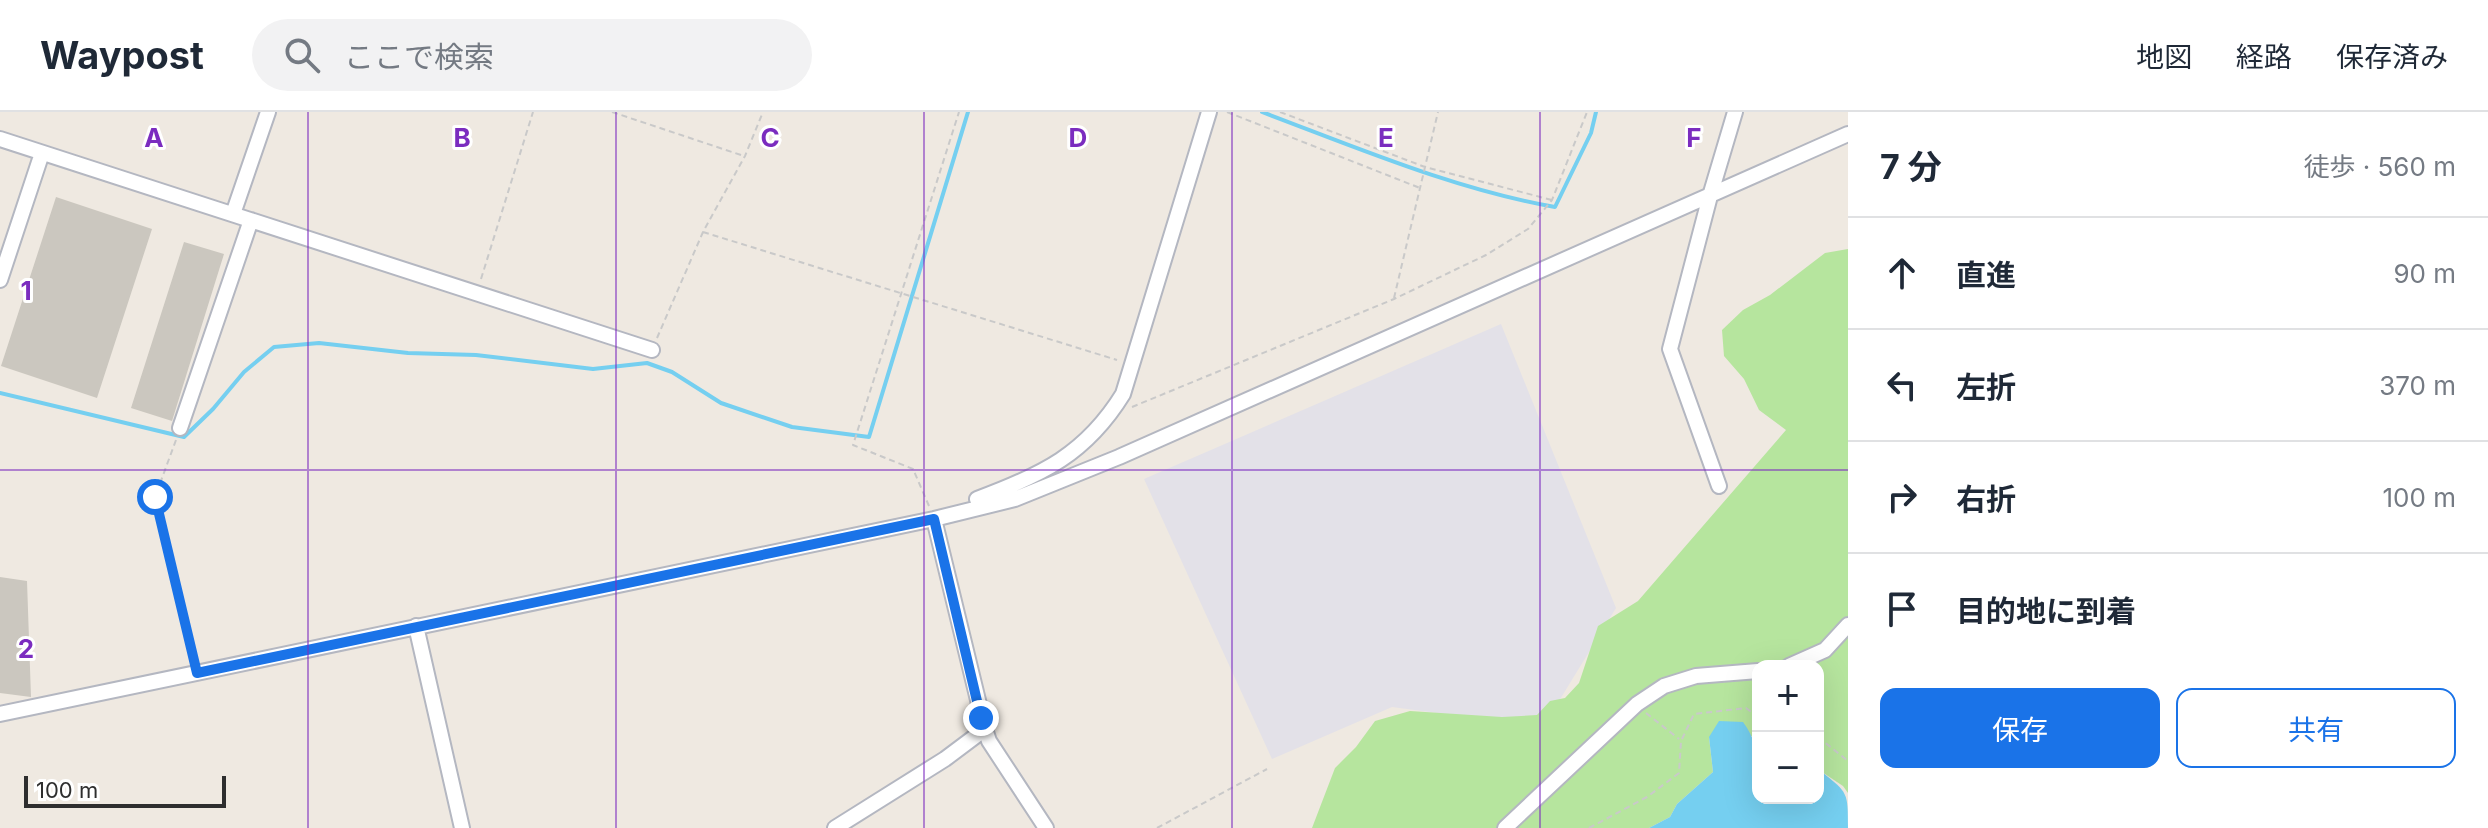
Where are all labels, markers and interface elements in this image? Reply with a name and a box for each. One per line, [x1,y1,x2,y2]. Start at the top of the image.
search box [252,19,812,91]
text: Waypost [40,32,204,78]
icon: search [280,33,324,77]
text: ここで検索 [344,39,494,75]
text: 地図 [2136,40,2192,74]
text: 経路 [2236,40,2292,74]
text: 保存済み [2336,40,2448,74]
text: A [144,122,164,153]
text: B [453,122,471,153]
text: C [760,122,780,153]
text: D [1069,122,1087,153]
text: E [1378,122,1394,153]
text: F [1686,122,1702,153]
text: 7 分 [1880,146,1942,187]
text: 徒歩 · 560 m [2303,151,2456,182]
icon: ahead [1880,251,1924,295]
text: 直進 [1956,257,2016,293]
text: 90 m [2393,258,2456,289]
text: 1 [20,275,32,306]
icon: left [1880,363,1924,407]
text: 左折 [1956,369,2016,405]
text: 370 m [2379,370,2456,401]
icon: right [1880,475,1924,519]
route start [137,479,173,515]
text: 右折 [1956,481,2016,517]
text: 100 m [2383,482,2456,513]
icon: arrive [1880,587,1924,631]
text: 目的地に到着 [1956,593,2136,629]
text: 2 [18,633,34,664]
map controls [1752,660,1824,804]
button: + [1752,660,1824,732]
button: 保存 [1880,688,2160,768]
button: 共有 [2176,688,2456,768]
route end [963,700,999,736]
button: − [1752,732,1824,804]
scale bar [24,772,226,808]
text: 100 m [36,777,98,803]

